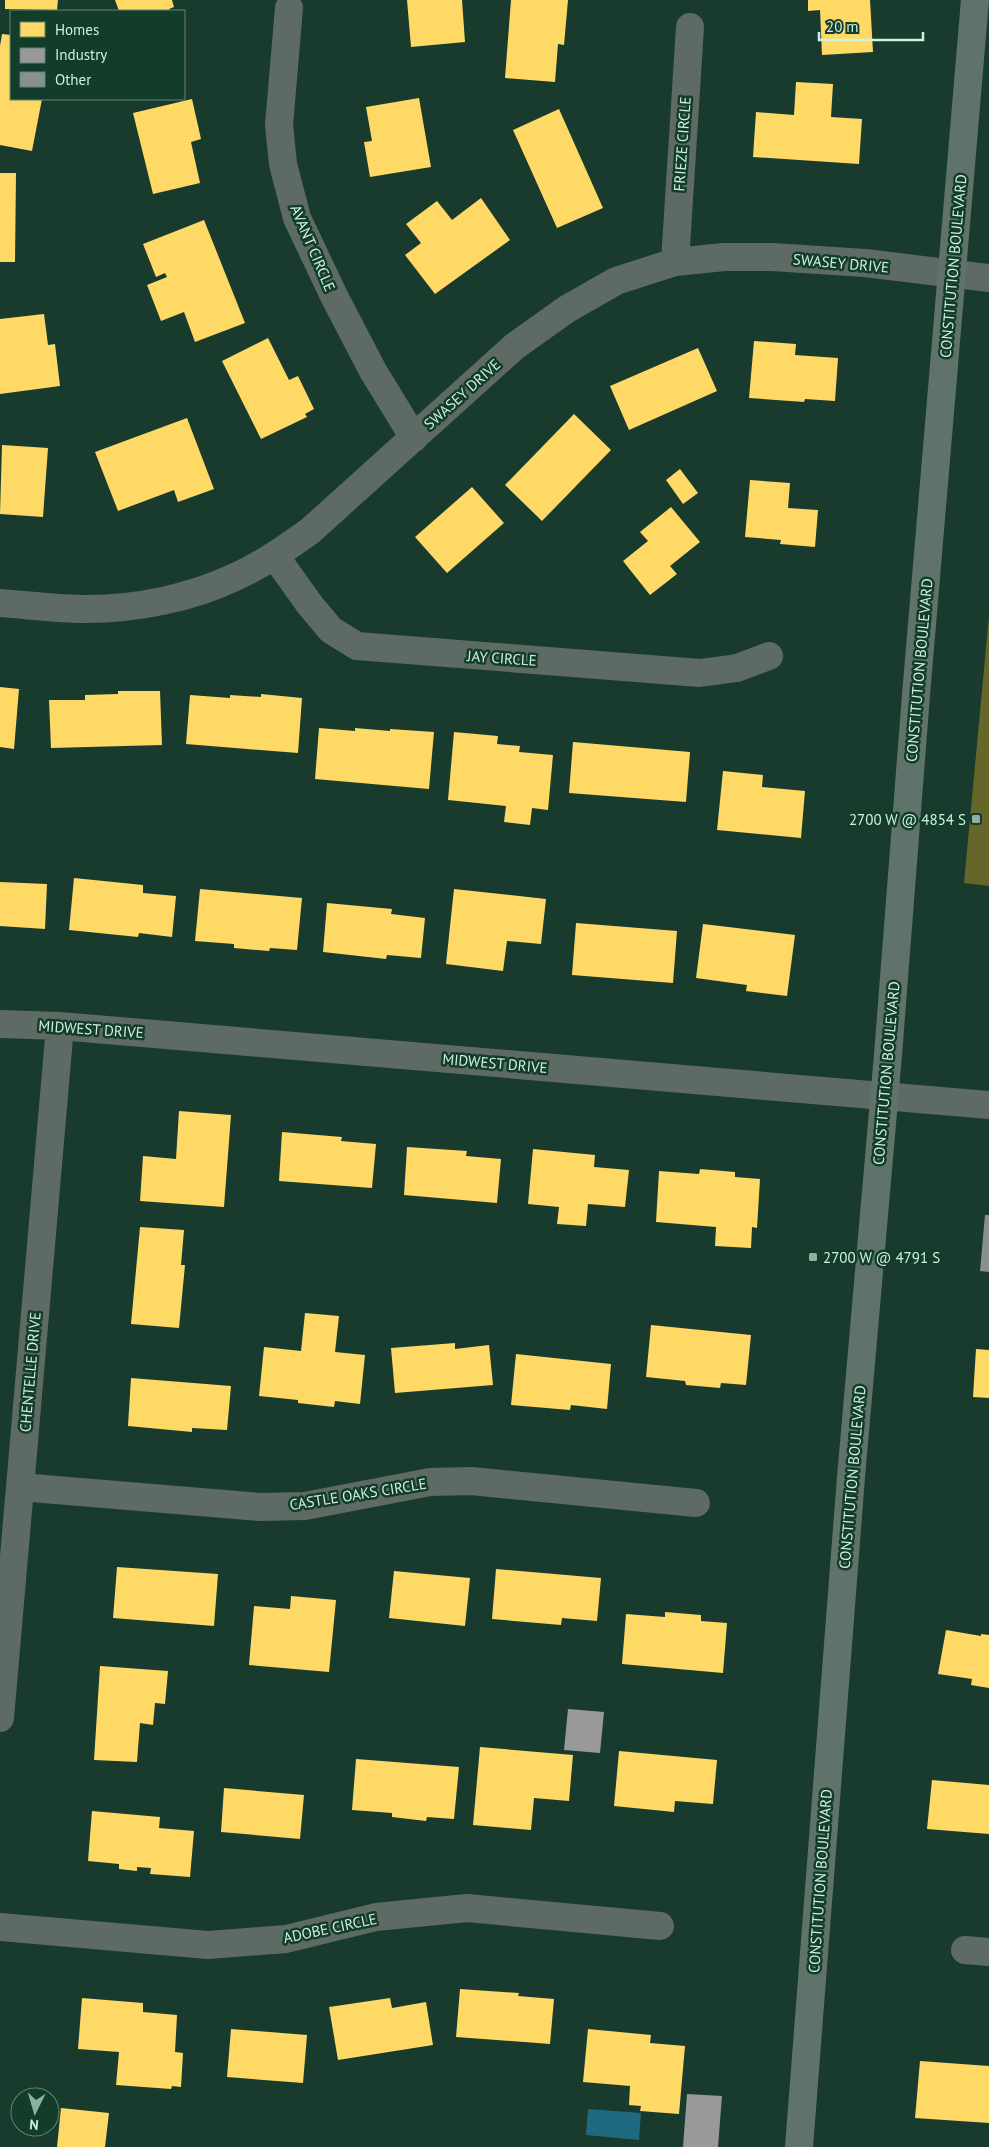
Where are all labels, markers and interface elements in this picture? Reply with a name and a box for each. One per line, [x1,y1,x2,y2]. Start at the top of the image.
legend [10,10,185,100]
scale bar [819,10,923,42]
text: 20 m [826,17,859,36]
text: Homes [55,20,99,39]
text: Industry [55,45,107,64]
text: Other [55,70,91,89]
street label: FRIEZE CIRCLE [669,96,695,192]
street label: CONSTITUTION BOULEVARD [936,173,970,359]
street label: AVANT CIRCLE [286,202,340,294]
street label: SWASEY DRIVE [792,249,890,277]
street label: SWASEY DRIVE [420,355,504,433]
street label: CONSTITUTION BOULEVARD [902,577,936,763]
street label: JAY CIRCLE [466,646,537,670]
place label: 2700 W @ 4854 S [849,810,966,829]
marker: 2700 W @ 4854 S [970,813,982,825]
street label: CONSTITUTION BOULEVARD [869,980,903,1166]
street label: MIDWEST DRIVE [38,1016,144,1042]
street label: MIDWEST DRIVE [442,1049,548,1077]
place label: 2700 W @ 4791 S [823,1248,940,1267]
marker: 2700 W @ 4791 S [807,1251,819,1263]
street label: CHENTELLE DRIVE [15,1311,45,1433]
street label: CONSTITUTION BOULEVARD [835,1384,869,1570]
street label: CASTLE OAKS CIRCLE [288,1474,428,1514]
street label: CONSTITUTION BOULEVARD [804,1788,836,1974]
street label: ADOBE CIRCLE [281,1909,379,1947]
north arrow [10,2087,60,2137]
text: N [28,2116,39,2134]

